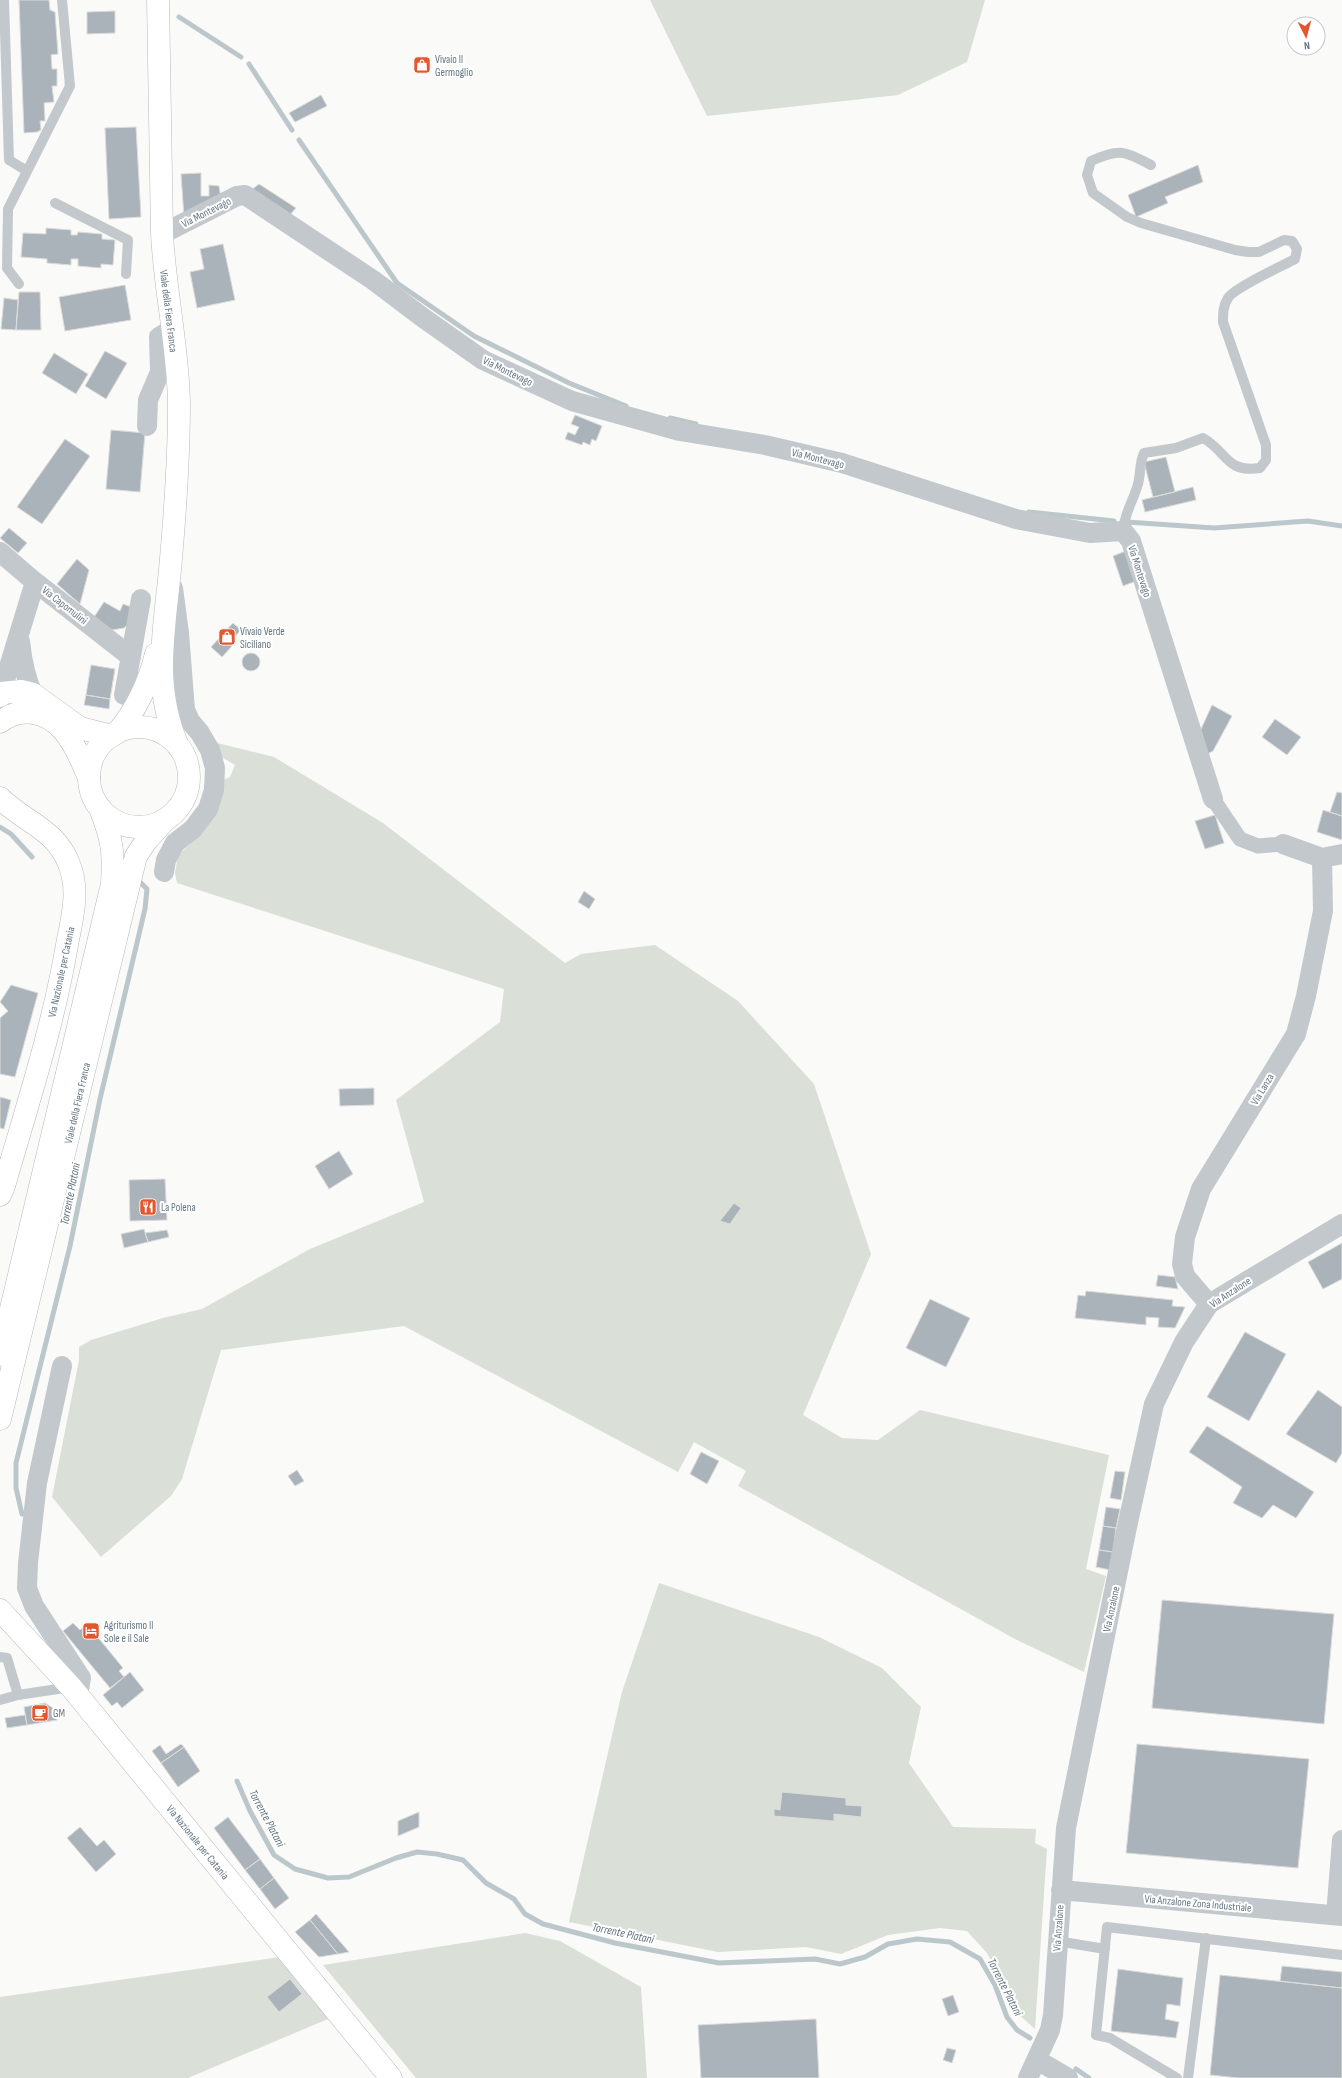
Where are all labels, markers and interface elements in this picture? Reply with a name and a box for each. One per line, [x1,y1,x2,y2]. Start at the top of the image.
north arrow [1286,16,1326,56]
text: N [1303,39,1311,52]
place label: Vivaio Il Germoglio [435,53,473,79]
shop icon: Vivaio Il Germoglio [412,55,432,75]
street label: Via Montevago [179,194,233,230]
street label: Viale della Fiera Franca [157,269,180,353]
street label: Via Montevago [481,354,535,389]
street label: Via Montevago [790,446,846,471]
street label: Via Montevago [1125,544,1154,599]
street label: Via Capomulini [39,584,90,627]
place label: Vivaio Verde Siciliano [240,625,285,651]
shop icon: Vivaio Verde Siciliano [217,627,237,647]
street label: Via Nazionale per Catania [46,926,77,1019]
street label: Viale della Fiera Franca [62,1061,93,1145]
street label: Via Lanza [1248,1071,1277,1107]
water label: Torrente Platani [57,1161,84,1226]
restaurant icon: La Polena [138,1197,158,1217]
place label: La Polena [161,1201,196,1214]
street label: Via Anzalone [1207,1274,1253,1311]
street label: Via Anzalone [1100,1585,1123,1633]
place label: Agriturismo Il Sole e il Sale [103,1619,153,1645]
hotel icon: Agriturismo Il Sole e il Sale [81,1621,101,1641]
cafe icon: GM [30,1703,50,1723]
place label: GM [53,1707,65,1720]
water label: Torrente Platani [245,1787,288,1850]
street label: Via Nazionale per Catania [164,1802,232,1882]
street label: Via Anzalone Zona Industriale [1144,1892,1252,1915]
street label: Via Anzalone [1050,1904,1067,1952]
water label: Torrente Platani [591,1920,656,1948]
water label: Torrente Platani [984,1956,1026,2019]

